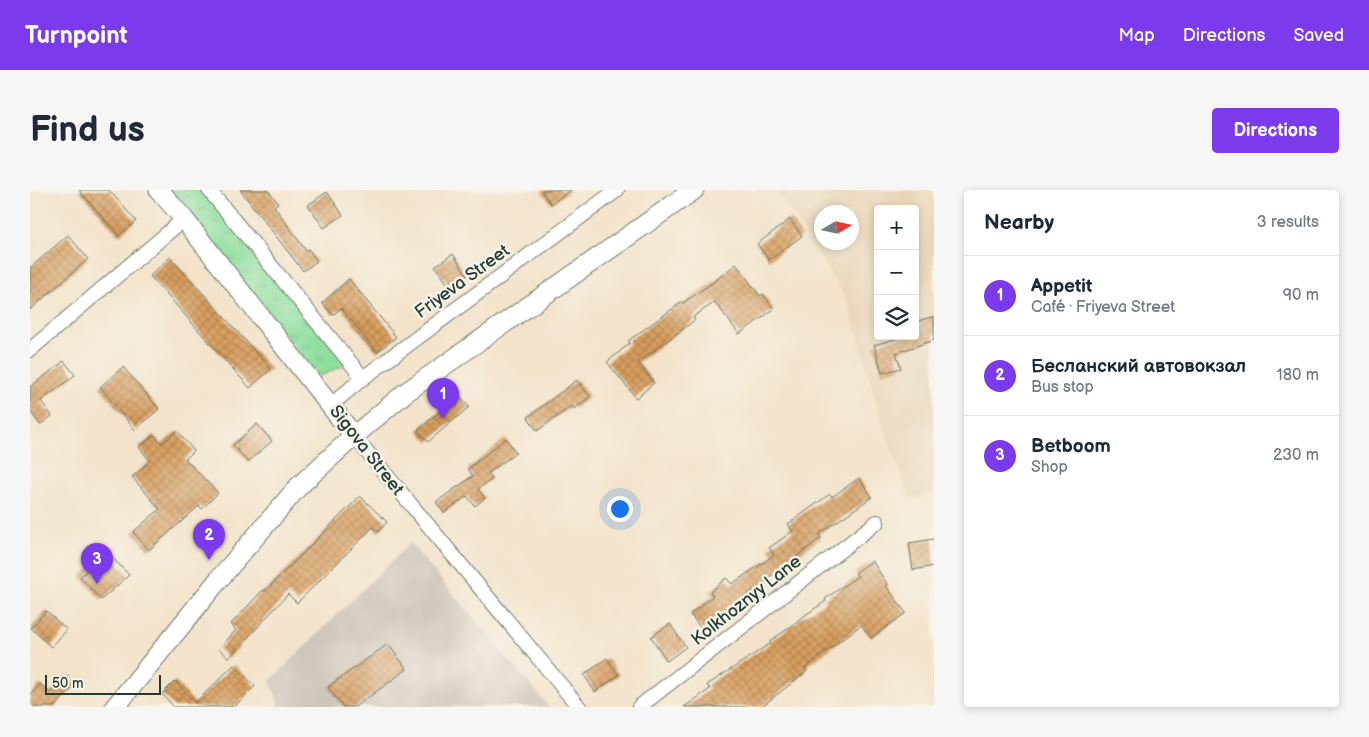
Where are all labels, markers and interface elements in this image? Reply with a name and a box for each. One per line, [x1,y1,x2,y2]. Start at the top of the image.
text: Turnpoint [25,21,128,50]
text: Map [1119,25,1155,46]
text: Directions [1183,25,1265,46]
text: Saved [1293,25,1344,46]
button: Directions [1212,108,1339,153]
text: Find us [30,109,145,152]
north arrow [814,205,859,250]
map controls [874,205,919,340]
button: + [874,205,919,250]
text: Nearby [984,210,1054,235]
text: 3 results [1257,213,1319,232]
street label: Friyeva Street [411,240,514,323]
button: − [874,250,919,295]
text: Appetit [1031,275,1092,298]
text: 1 [997,286,1003,305]
text: 90 m [1283,286,1319,305]
button: layers [874,295,919,340]
text: Café · Friyeva Street [1031,298,1175,317]
text: Бесланский автовокзал [1031,355,1246,378]
text: 2 [995,366,1005,385]
text: 180 m [1277,366,1319,385]
pin: 1 [427,378,459,419]
text: Bus stop [1031,378,1094,397]
street label: Sigova Street [325,401,408,500]
text: Betboom [1031,435,1111,458]
text: 3 [995,446,1005,465]
text: 230 m [1273,446,1319,465]
text: Shop [1031,458,1068,477]
your location [607,496,633,522]
pin: 2 [193,519,225,560]
pin: 3 [81,543,113,584]
street label: Kolkhoznyy Lane [687,551,806,650]
scale bar [45,672,161,695]
text: 50 m [52,675,84,692]

